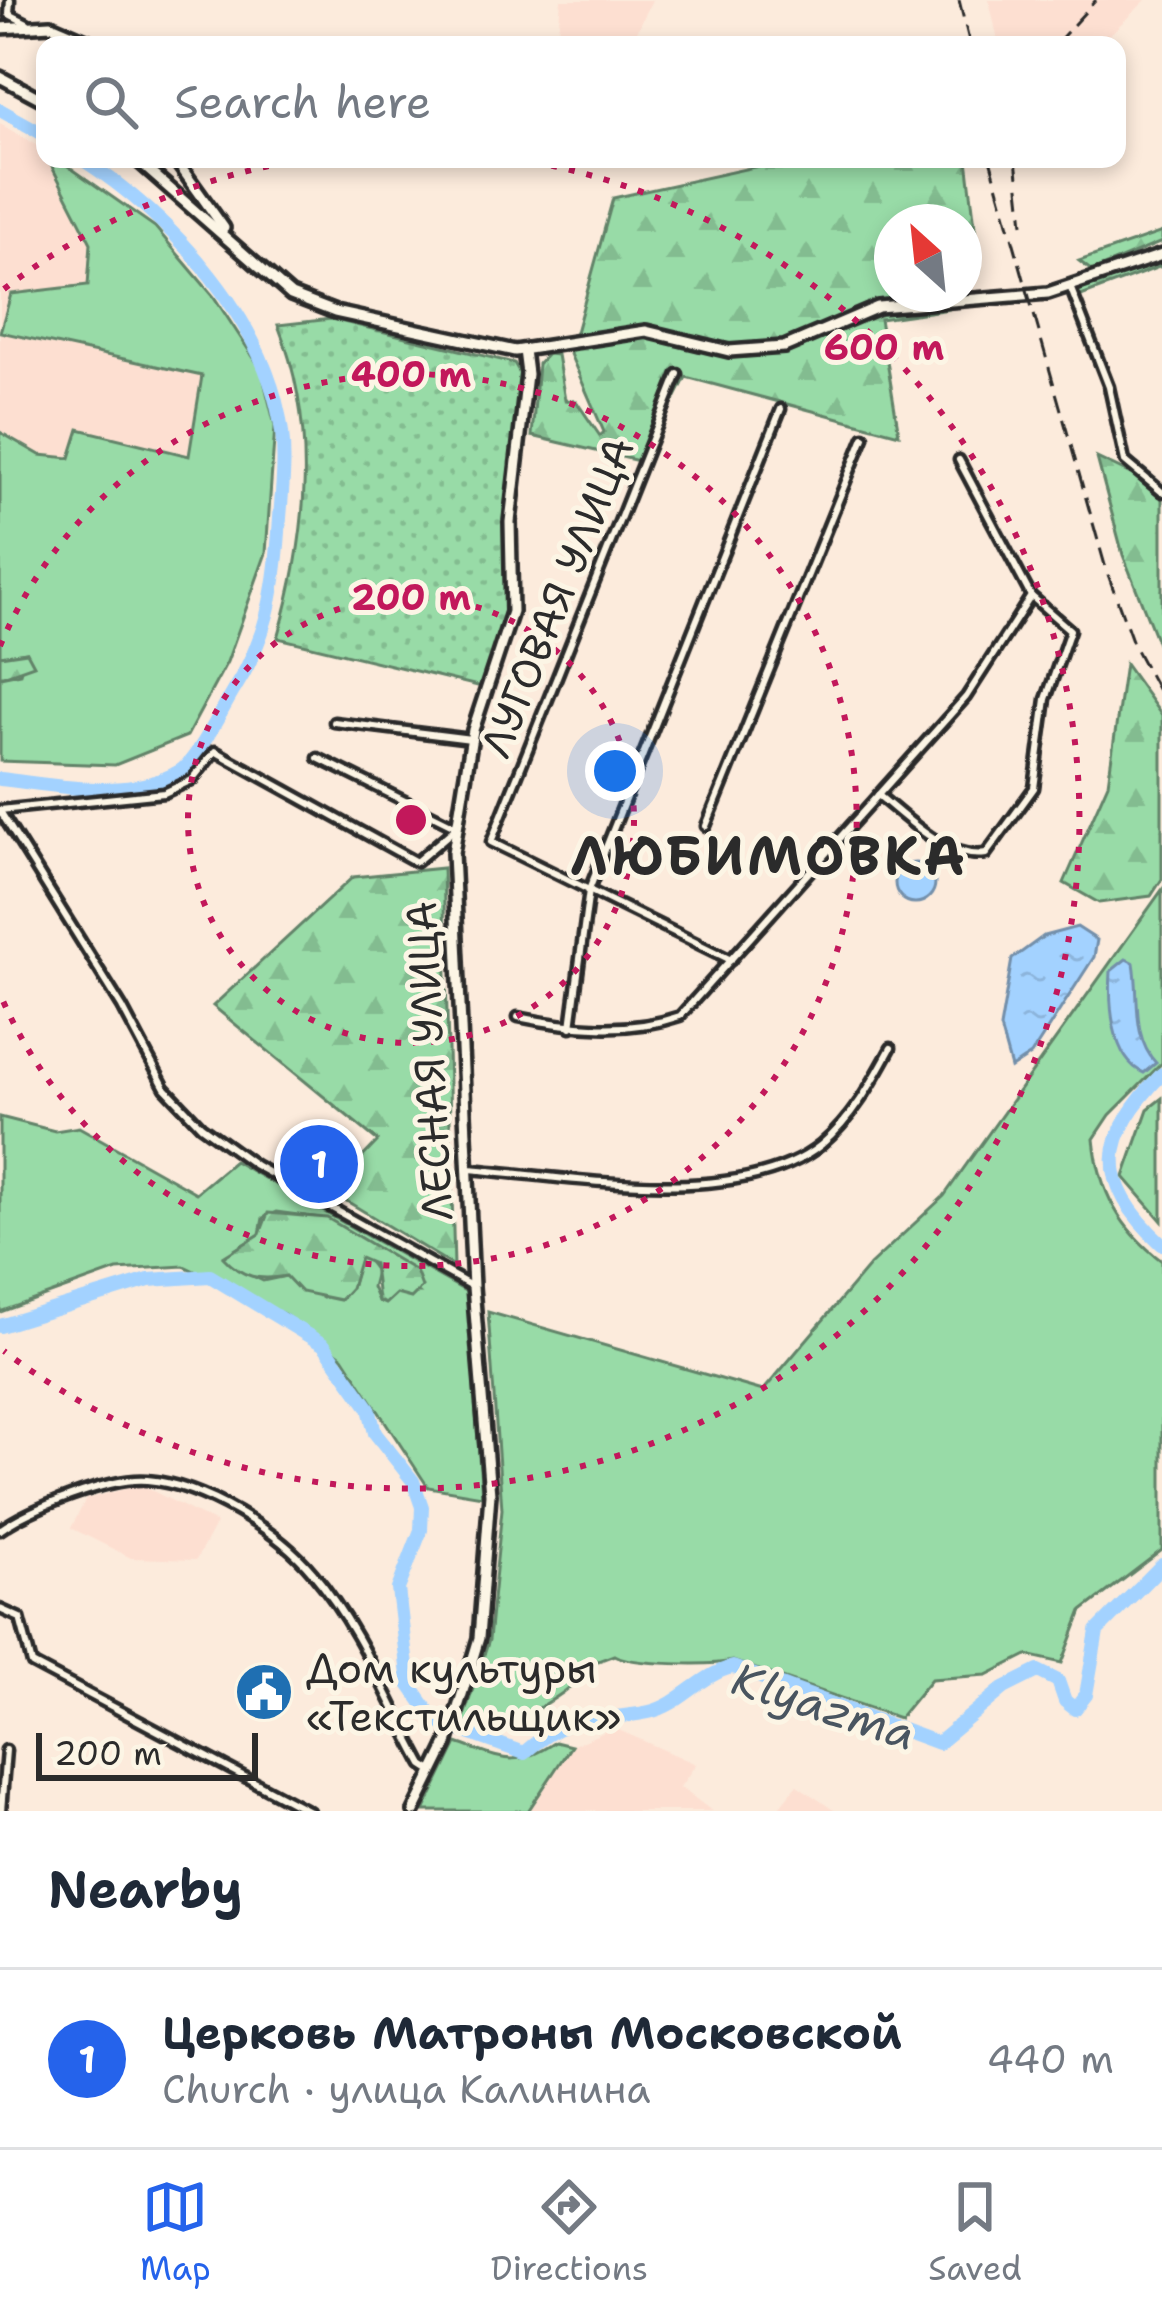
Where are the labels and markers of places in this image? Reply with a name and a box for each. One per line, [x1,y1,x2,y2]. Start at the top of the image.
centre of rings [390,799,432,841]
pin: 1 [280,1119,358,1209]
place label: Дом культуры «Текстильщик» [306,1640,621,1744]
public building icon: Дом культуры «Текстильщик» [233,1661,295,1723]

